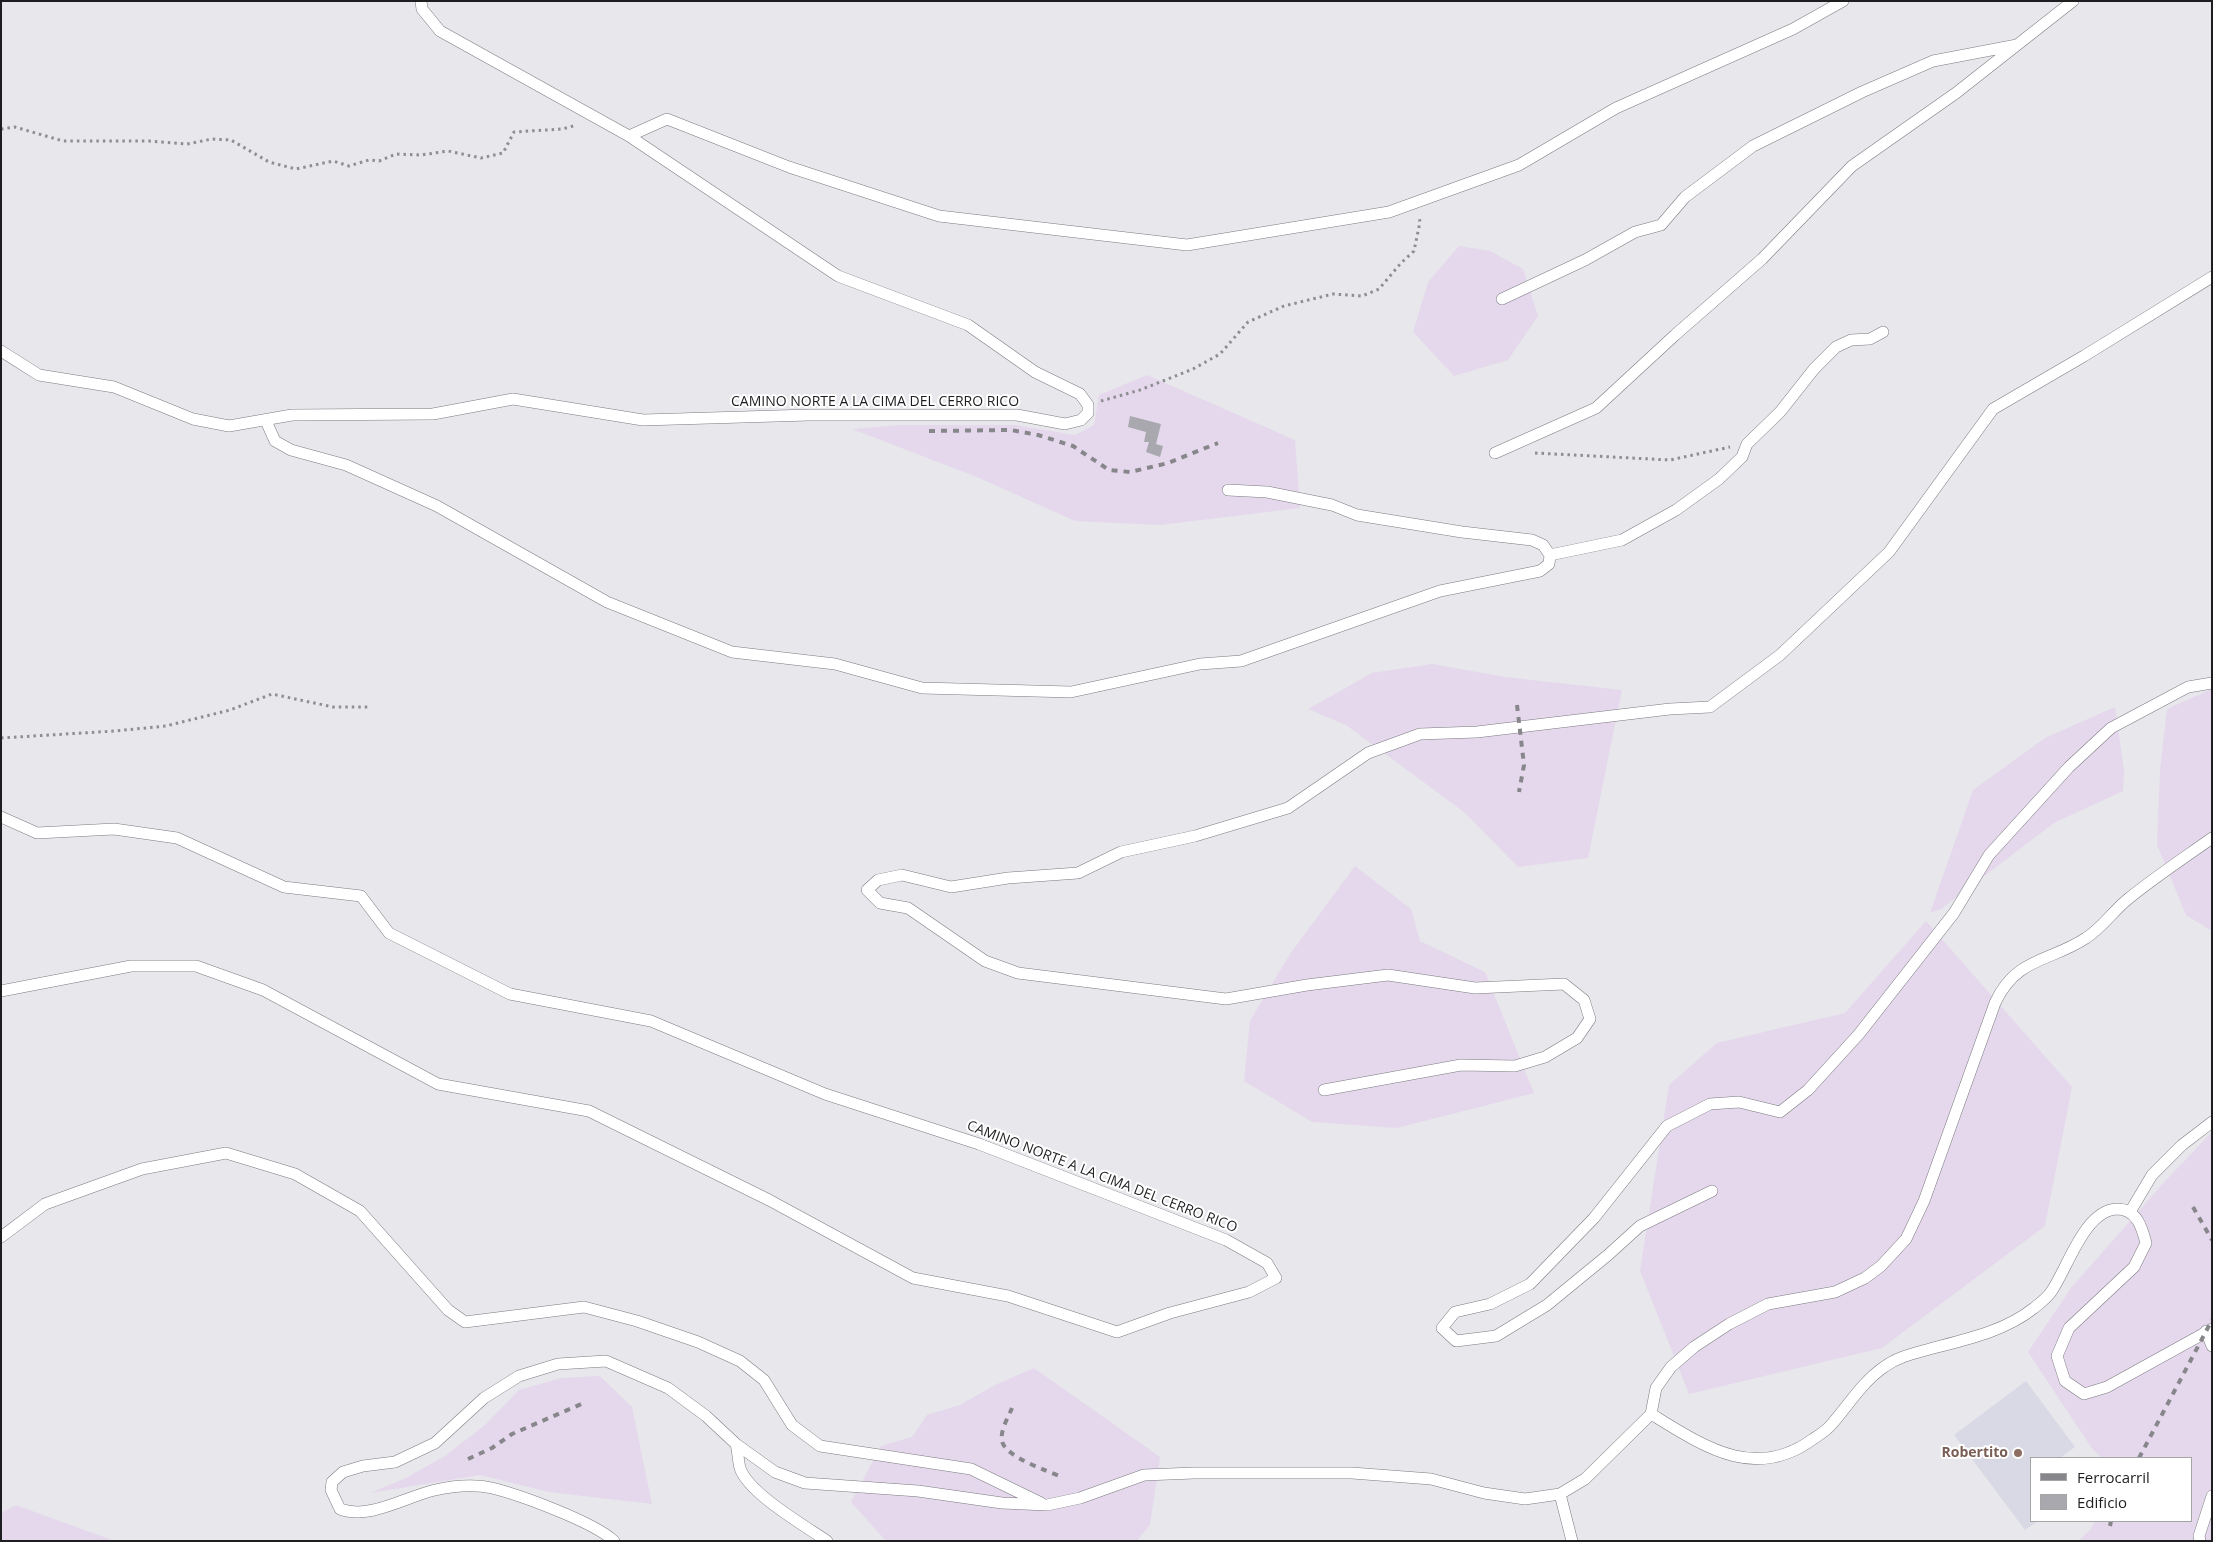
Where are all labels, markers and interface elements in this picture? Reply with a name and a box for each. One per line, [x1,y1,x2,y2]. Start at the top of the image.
street label: CAMINO NORTE A LA CIMA DEL CERRO RICO [731,394,1019,410]
street label: CAMINO NORTE A LA CIMA DEL CERRO RICO [965,1118,1239,1236]
place label: Robertito [1942,1445,2008,1461]
marker: Robertito [2012,1447,2024,1459]
legend [2030,1457,2193,1522]
text: Ferrocarril [2077,1467,2150,1487]
text: Edificio [2077,1492,2127,1512]

